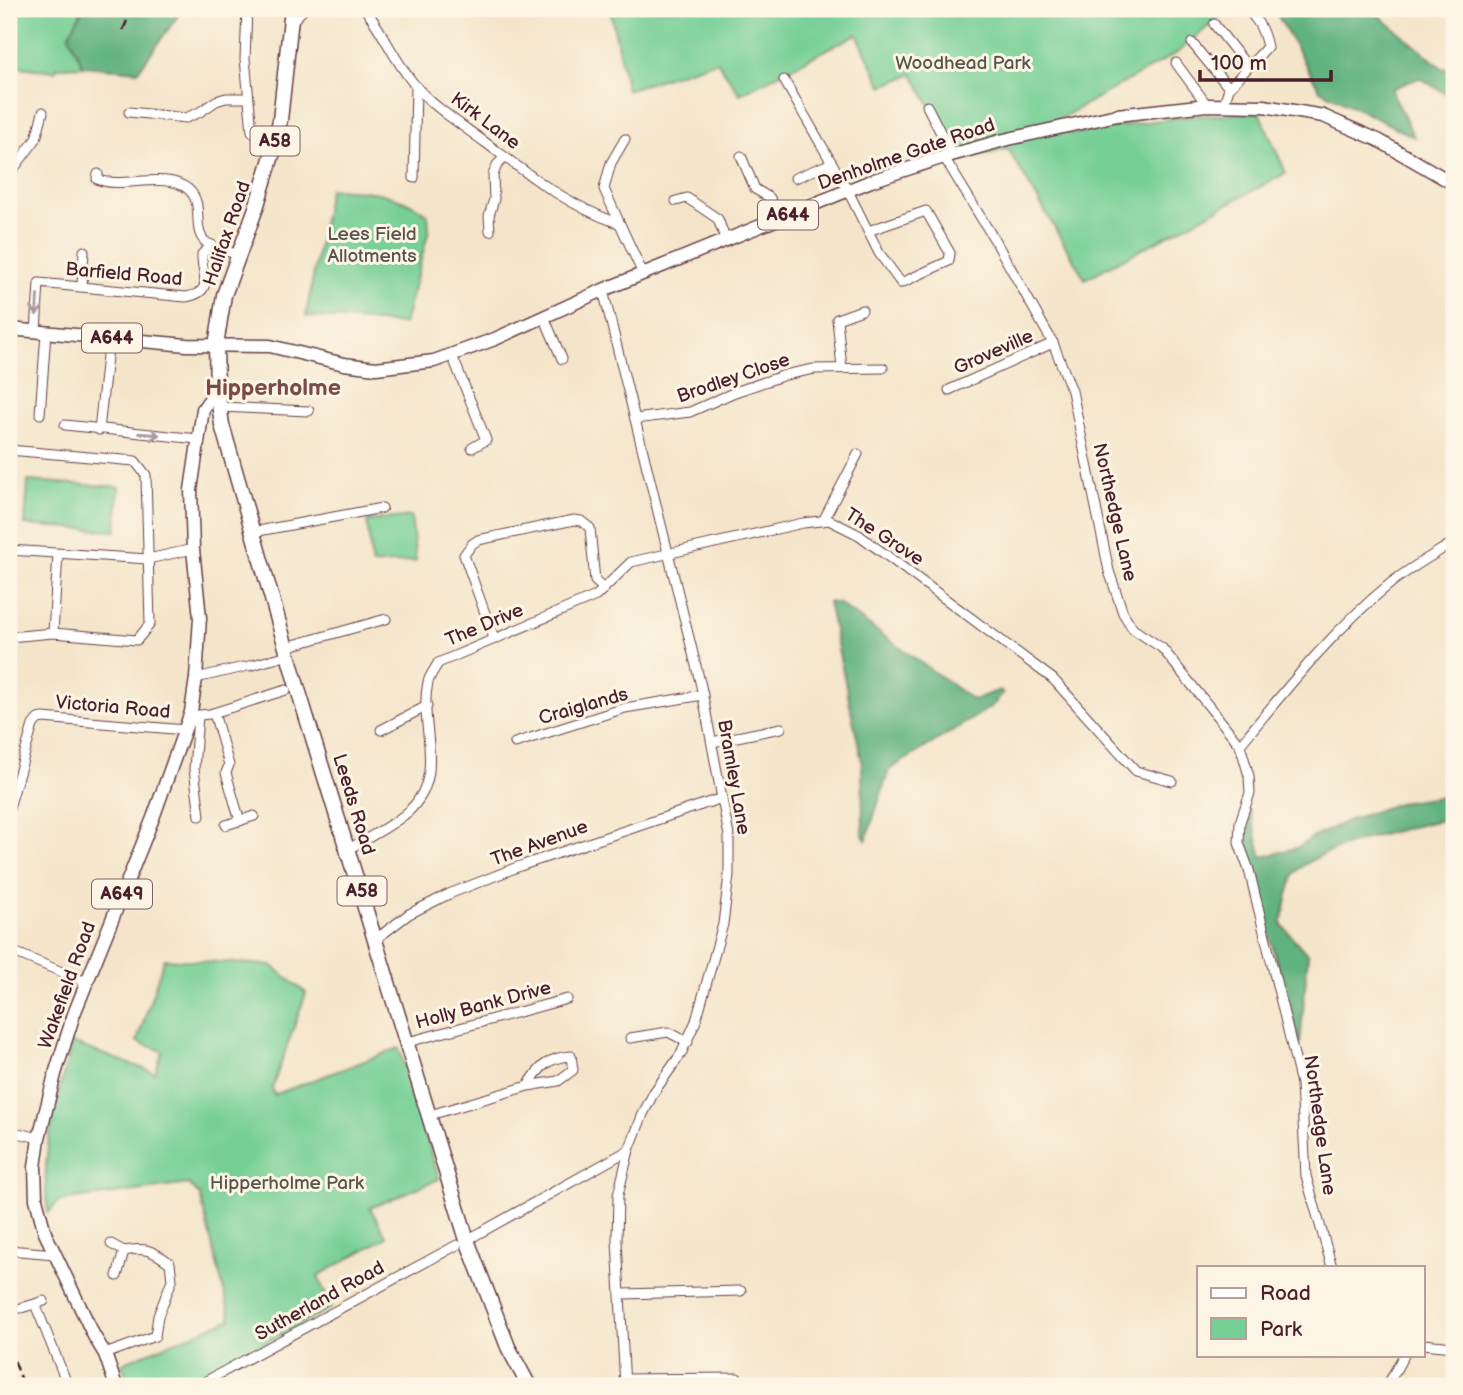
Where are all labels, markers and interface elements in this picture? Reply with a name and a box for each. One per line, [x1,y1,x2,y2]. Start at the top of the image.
scale bar [1200,38,1332,82]
text: 100 m [1211,51,1267,76]
park label: Woodhead Park [895,52,1031,75]
street label: Kirk Lane [446,88,524,155]
street label: Denholme Gate Road [815,113,998,196]
road number: A58 [250,126,300,156]
street label: Halifax Road [199,178,256,289]
road number: A644 [758,200,818,230]
park label: Lees Field Allotments [327,223,417,268]
street label: Barfield Road [64,258,183,291]
one-way arrow [31,294,44,317]
road number: A644 [82,324,142,352]
street label: Groveville [950,325,1037,380]
street label: Brodley Close [674,348,793,408]
district label: Hipperholme [205,374,341,402]
one-way arrow [137,428,160,441]
street label: Northedge Lane [1087,441,1142,584]
street label: The Grove [840,503,928,571]
street label: The Drive [442,599,527,652]
street label: Craiglands [536,683,631,730]
street label: Victoria Road [54,691,171,724]
street label: Bramley Lane [712,718,755,837]
street label: Leeds Road [327,751,380,858]
street label: The Avenue [488,815,591,872]
road number: A58 [338,876,386,906]
road number: A649 [92,880,152,908]
street label: Wakefield Road [34,919,101,1052]
street label: Holly Bank Drive [413,976,554,1035]
street label: Northedge Lane [1298,1054,1341,1197]
park label: Hipperholme Park [210,1172,365,1195]
street label: Sutherland Road [251,1256,388,1346]
legend [1197,1266,1424,1356]
text: Road [1260,1281,1311,1306]
text: Park [1260,1317,1303,1342]

